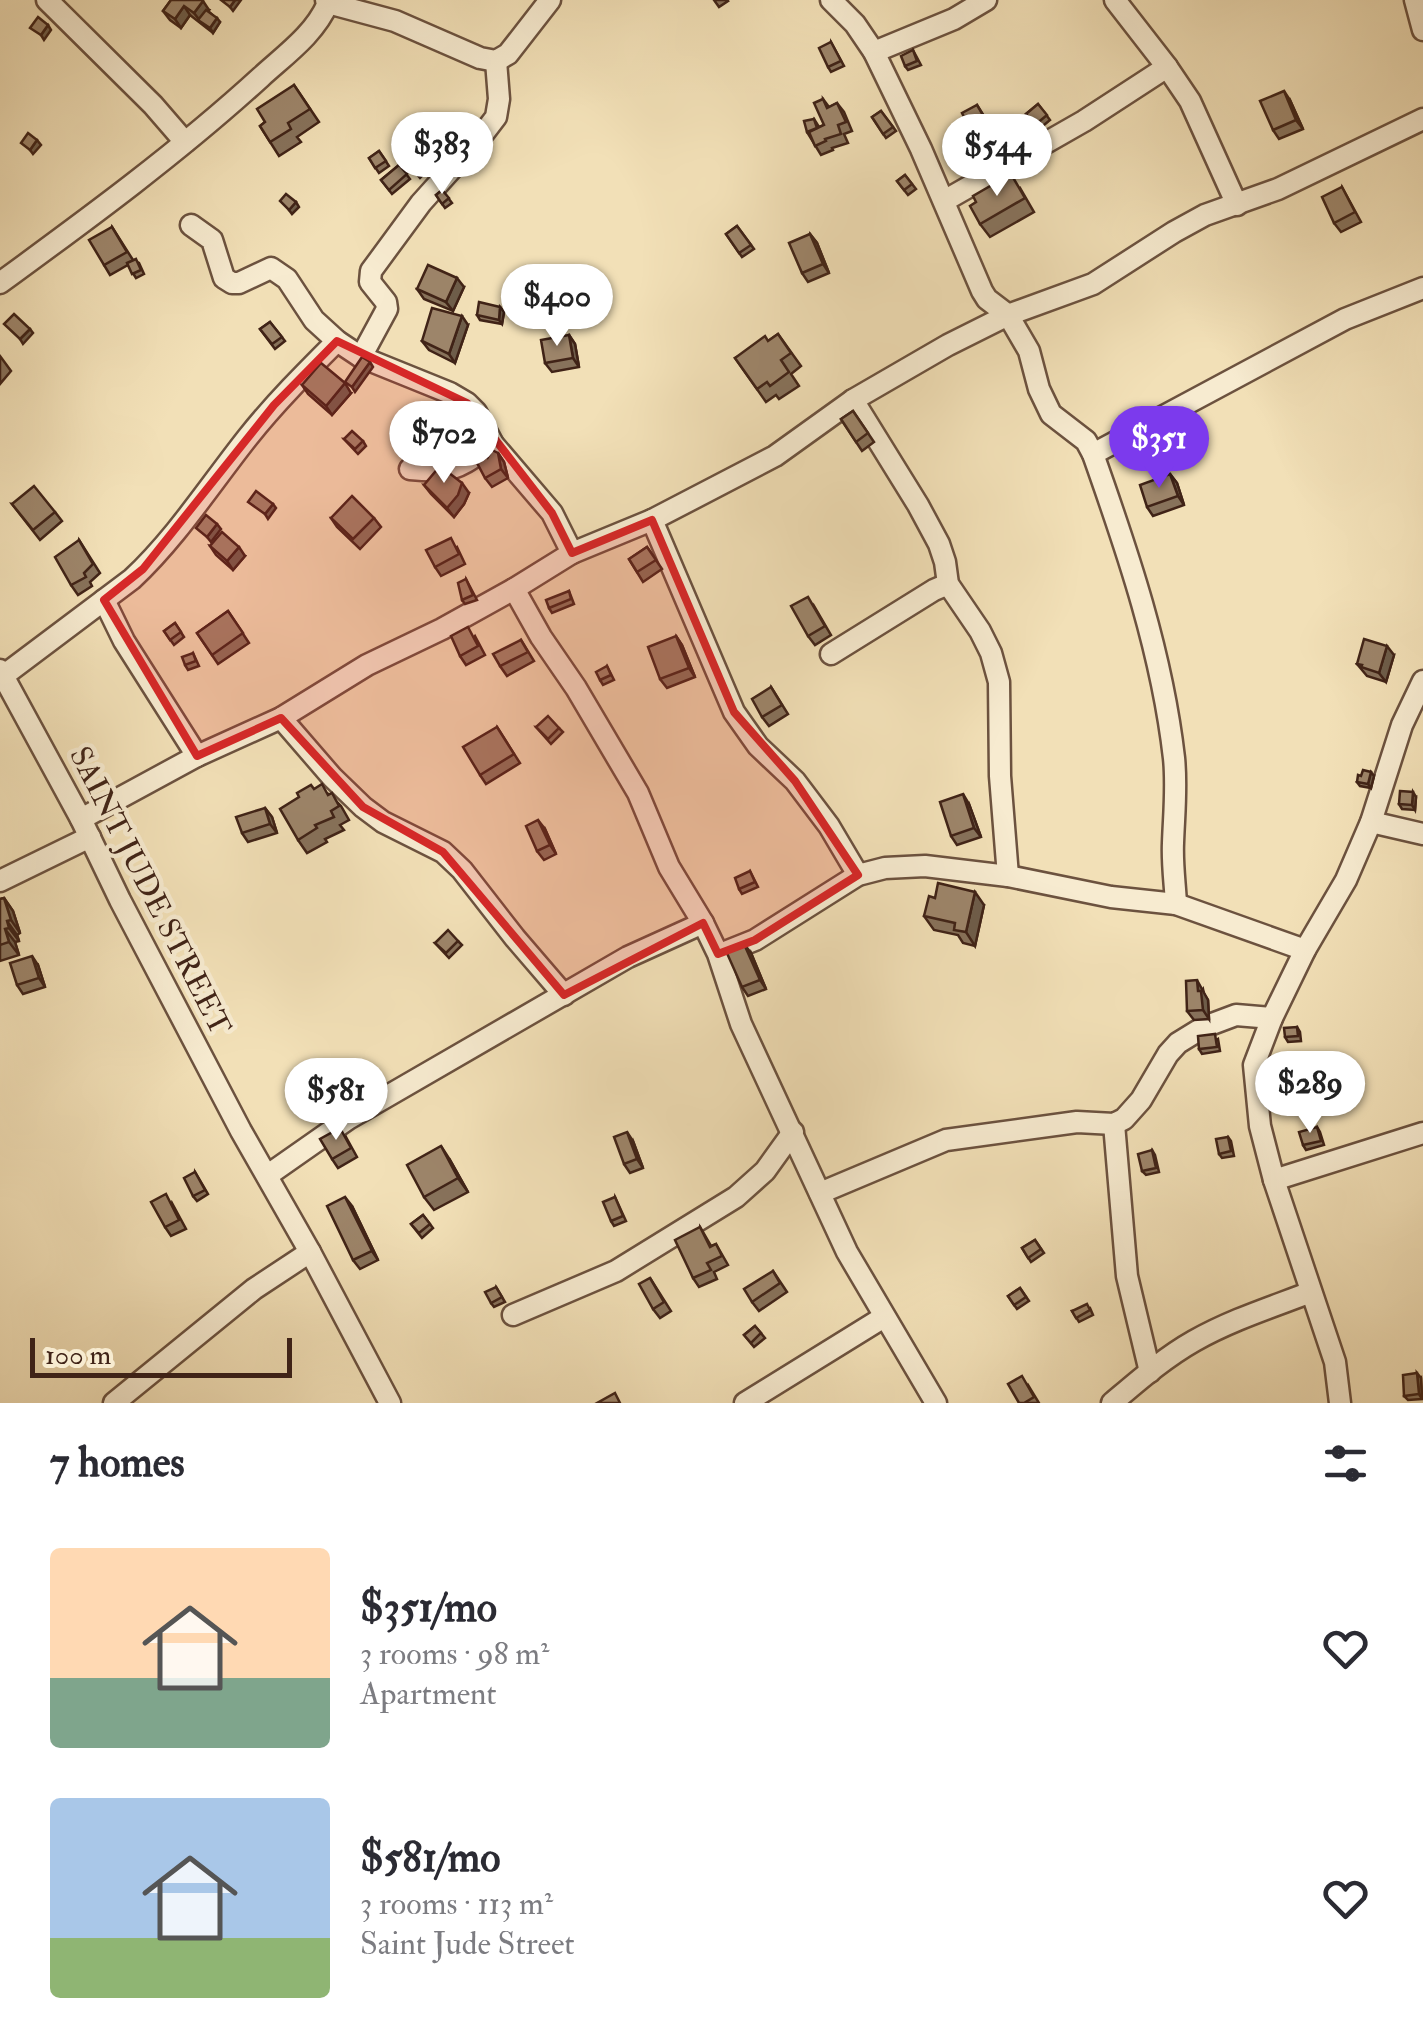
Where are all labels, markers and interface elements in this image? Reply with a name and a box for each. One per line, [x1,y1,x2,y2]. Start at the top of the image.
pin: $383 [383,112,501,197]
pin: $544 [938,114,1056,199]
text: $383 [413,124,471,164]
text: $544 [964,126,1030,166]
pin: $400 [498,264,616,349]
text: $400 [523,276,591,316]
pin: $702 [385,401,503,486]
pin: $351 [1100,406,1218,491]
text: $702 [411,413,477,453]
text: $351 [1131,418,1187,458]
street label: SAINT JUDE STREET [61,741,239,1041]
pin: $289 [1251,1051,1369,1136]
pin: $581 [277,1058,395,1143]
text: $289 [1277,1063,1343,1103]
text: $581 [307,1070,365,1110]
scale bar [30,1333,292,1378]
text: 100 m [45,1338,111,1373]
icon: filters [1318,1436,1373,1491]
text: 7 homes [50,1437,185,1489]
text: $351/mo [360,1582,497,1634]
icon: home [130,1588,250,1708]
icon: heart [1318,1621,1373,1676]
text: 3 rooms · 98 m² [360,1634,549,1674]
text: Apartment [360,1674,497,1714]
text: $581/mo [360,1832,501,1884]
icon: home [130,1838,250,1958]
icon: heart [1318,1871,1373,1926]
text: 3 rooms · 113 m² [360,1884,553,1924]
text: Saint Jude Street [360,1924,575,1964]

